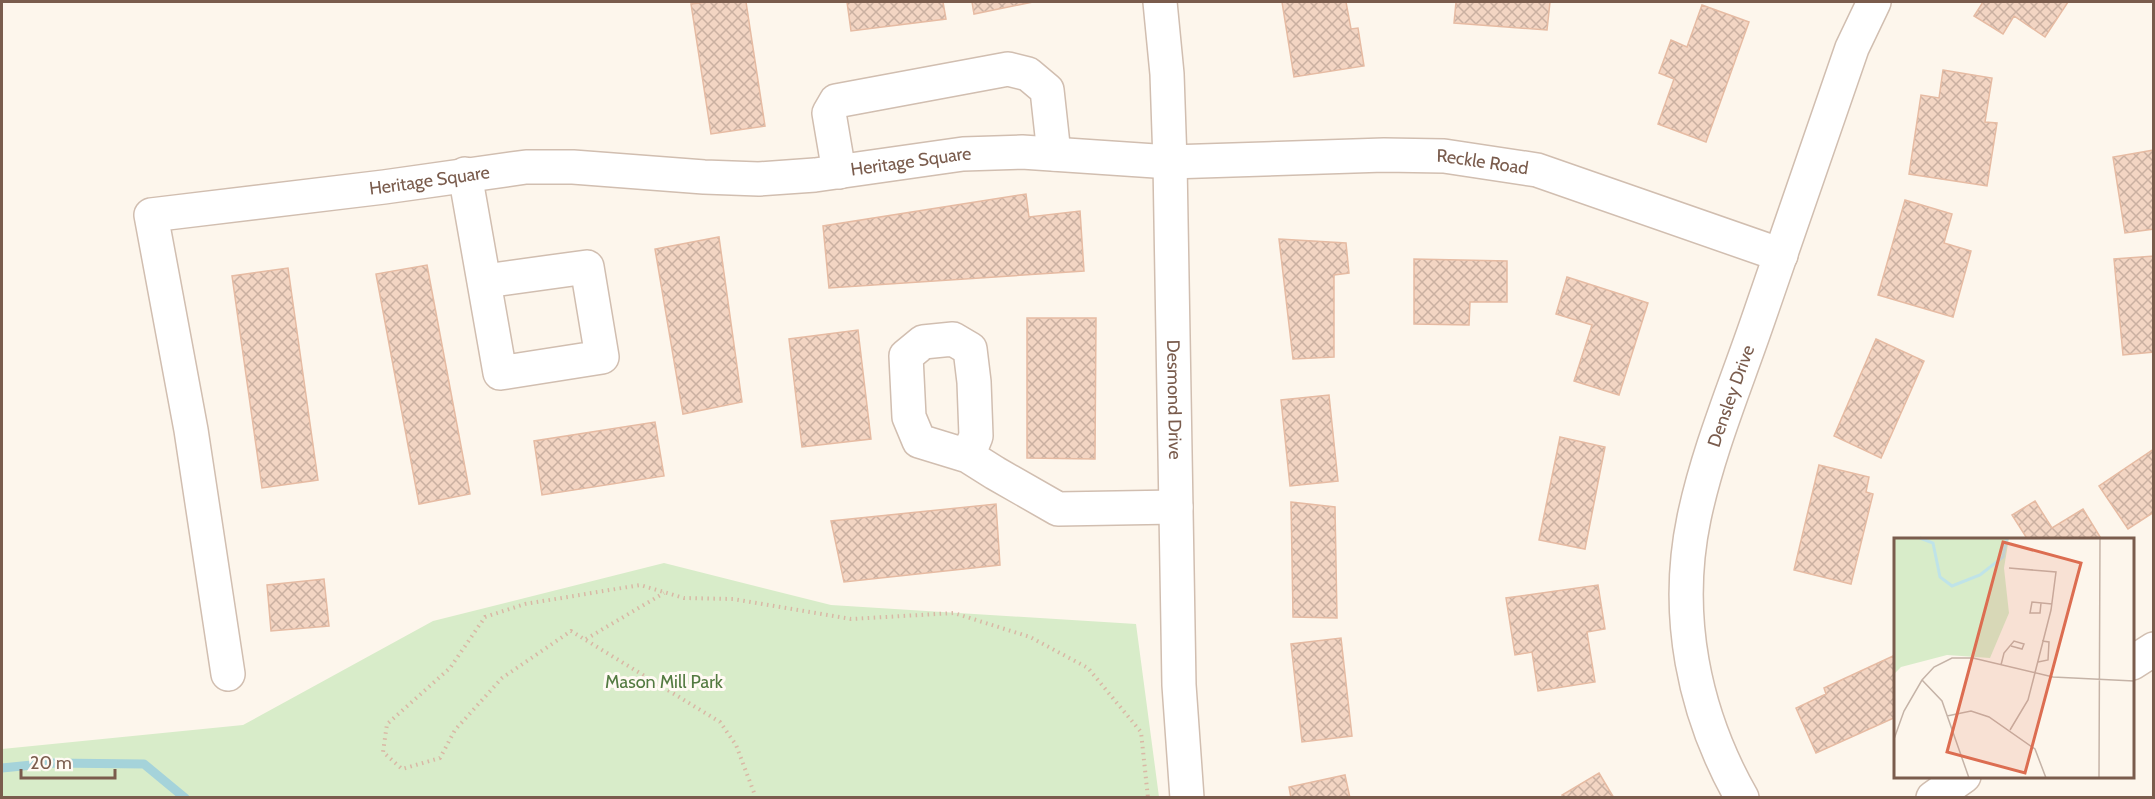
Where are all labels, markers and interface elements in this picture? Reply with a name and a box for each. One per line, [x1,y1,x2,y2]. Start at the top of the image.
street label: Heritage Square [849,143,972,181]
street label: Reckle Road [1436,145,1530,180]
street label: Heritage Square [368,161,491,200]
street label: Desmond Drive [1162,339,1186,460]
street label: Densley Drive [1703,342,1759,450]
inset map [1894,538,2134,778]
park label: Mason Mill Park [605,671,724,693]
scale bar [21,742,116,780]
text: 20 m [30,752,72,774]

